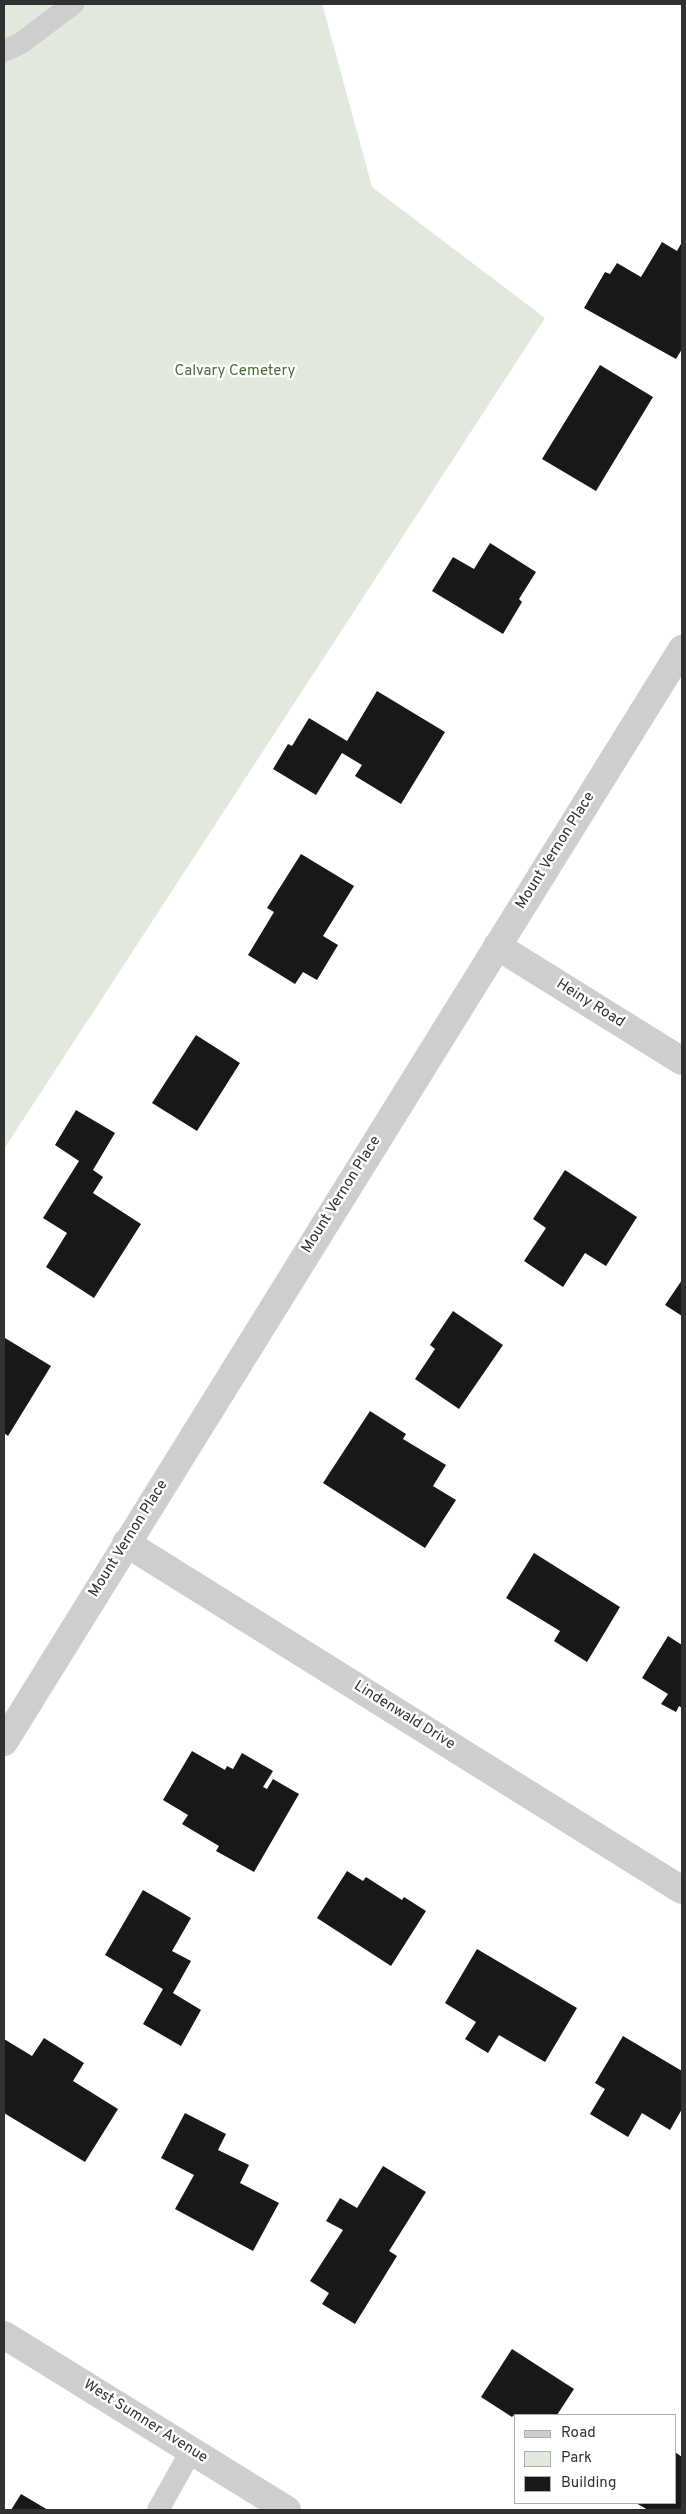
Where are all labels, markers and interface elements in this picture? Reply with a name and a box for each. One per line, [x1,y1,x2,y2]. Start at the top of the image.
park label: Calvary Cemetery [175,363,295,381]
street label: Mount Vernon Place [513,789,599,913]
street label: Heiny Road [553,976,627,1032]
street label: Mount Vernon Place [299,1133,385,1257]
street label: Mount Vernon Place [86,1477,172,1601]
street label: Lindenwald Drive [350,1678,458,1754]
street label: West Sumner Avenue [80,2376,210,2468]
legend [514,2414,676,2504]
text: Road [561,2424,596,2443]
text: Park [561,2449,592,2468]
text: Building [561,2474,616,2493]

